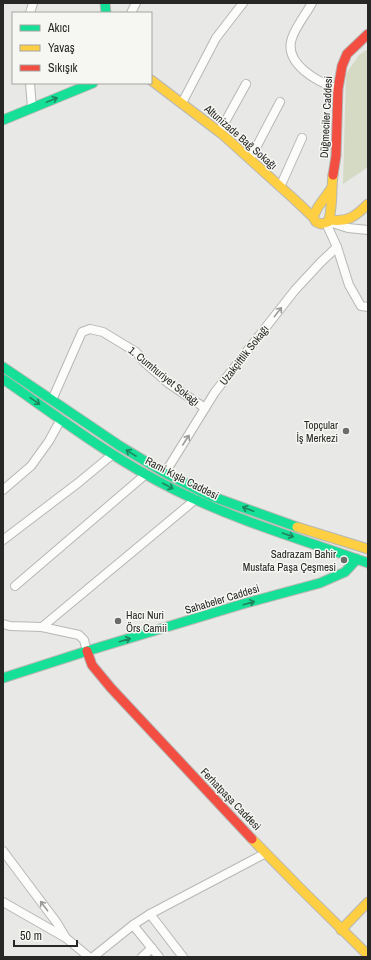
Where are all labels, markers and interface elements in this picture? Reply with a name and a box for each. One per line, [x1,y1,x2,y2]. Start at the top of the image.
legend [12,12,152,84]
text: Akıcı [47,20,70,36]
text: Yavaş [48,40,75,56]
text: Sıkışık [48,60,78,76]
street label: Düğmeciler Caddesi [317,76,335,158]
one-way arrow [45,95,57,103]
street label: Altunizade Bağ Sokağı [201,101,280,172]
one-way arrow [273,306,282,317]
street label: Uzakçiftlik Sokağı [216,322,272,388]
street label: 1. Cumhuriyet Sokağı [126,343,202,409]
one-way arrow [30,397,41,405]
place label: Topçular İş Merkezi [296,418,338,445]
marker: Topçular İş Merkezi [341,426,351,436]
one-way arrow [182,435,190,446]
one-way arrow [126,449,137,457]
street label: Rami Kışla Caddesi [143,454,221,502]
one-way arrow [162,483,174,490]
one-way arrow [242,505,254,513]
one-way arrow [282,532,294,540]
place label: Sadrazam Bahir Mustafa Paşa Çeşmesi [243,547,336,574]
marker: Sadrazam Bahir Mustafa Paşa Çeşmesi [339,555,349,565]
street label: Sahabeler Caddesi [183,581,261,617]
one-way arrow [243,598,256,606]
place label: Hacı Nuri Örs Camii [126,608,167,635]
marker: Hacı Nuri Örs Camii [113,616,123,626]
one-way arrow [118,636,131,643]
street label: Ferhatpaşa Caddesi [198,765,264,833]
one-way arrow [40,901,48,912]
scale bar [14,922,77,948]
text: 50 m [20,928,42,944]

